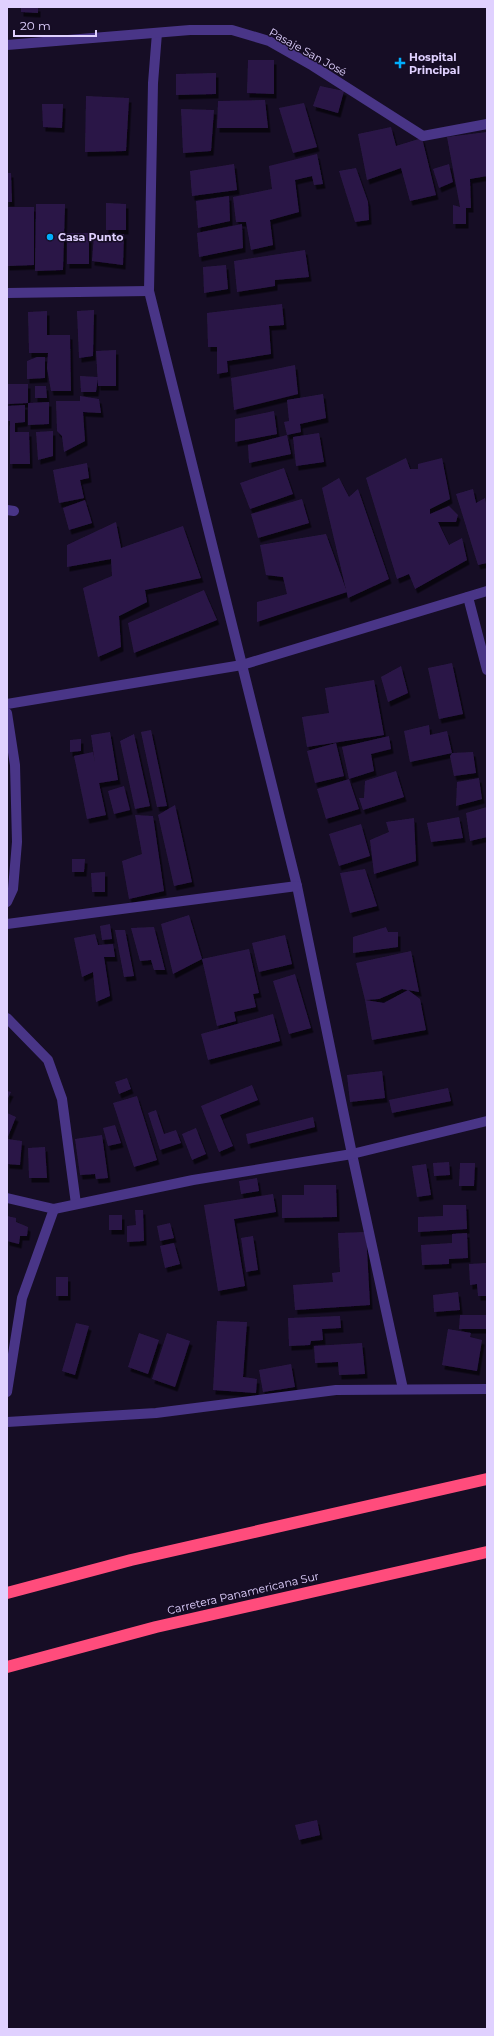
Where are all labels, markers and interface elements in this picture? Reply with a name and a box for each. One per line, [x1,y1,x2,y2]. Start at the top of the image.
scale bar [14,12,96,38]
text: 20 m [20,18,51,33]
street label: Pasaje San José [267,25,350,79]
place label: Hospital Principal [409,50,460,77]
marker: Hospital Principal [394,57,406,69]
place label: Casa Punto [58,230,123,244]
marker: Casa Punto [45,232,55,242]
street label: Carretera Panamericana Sur [166,1569,320,1617]

